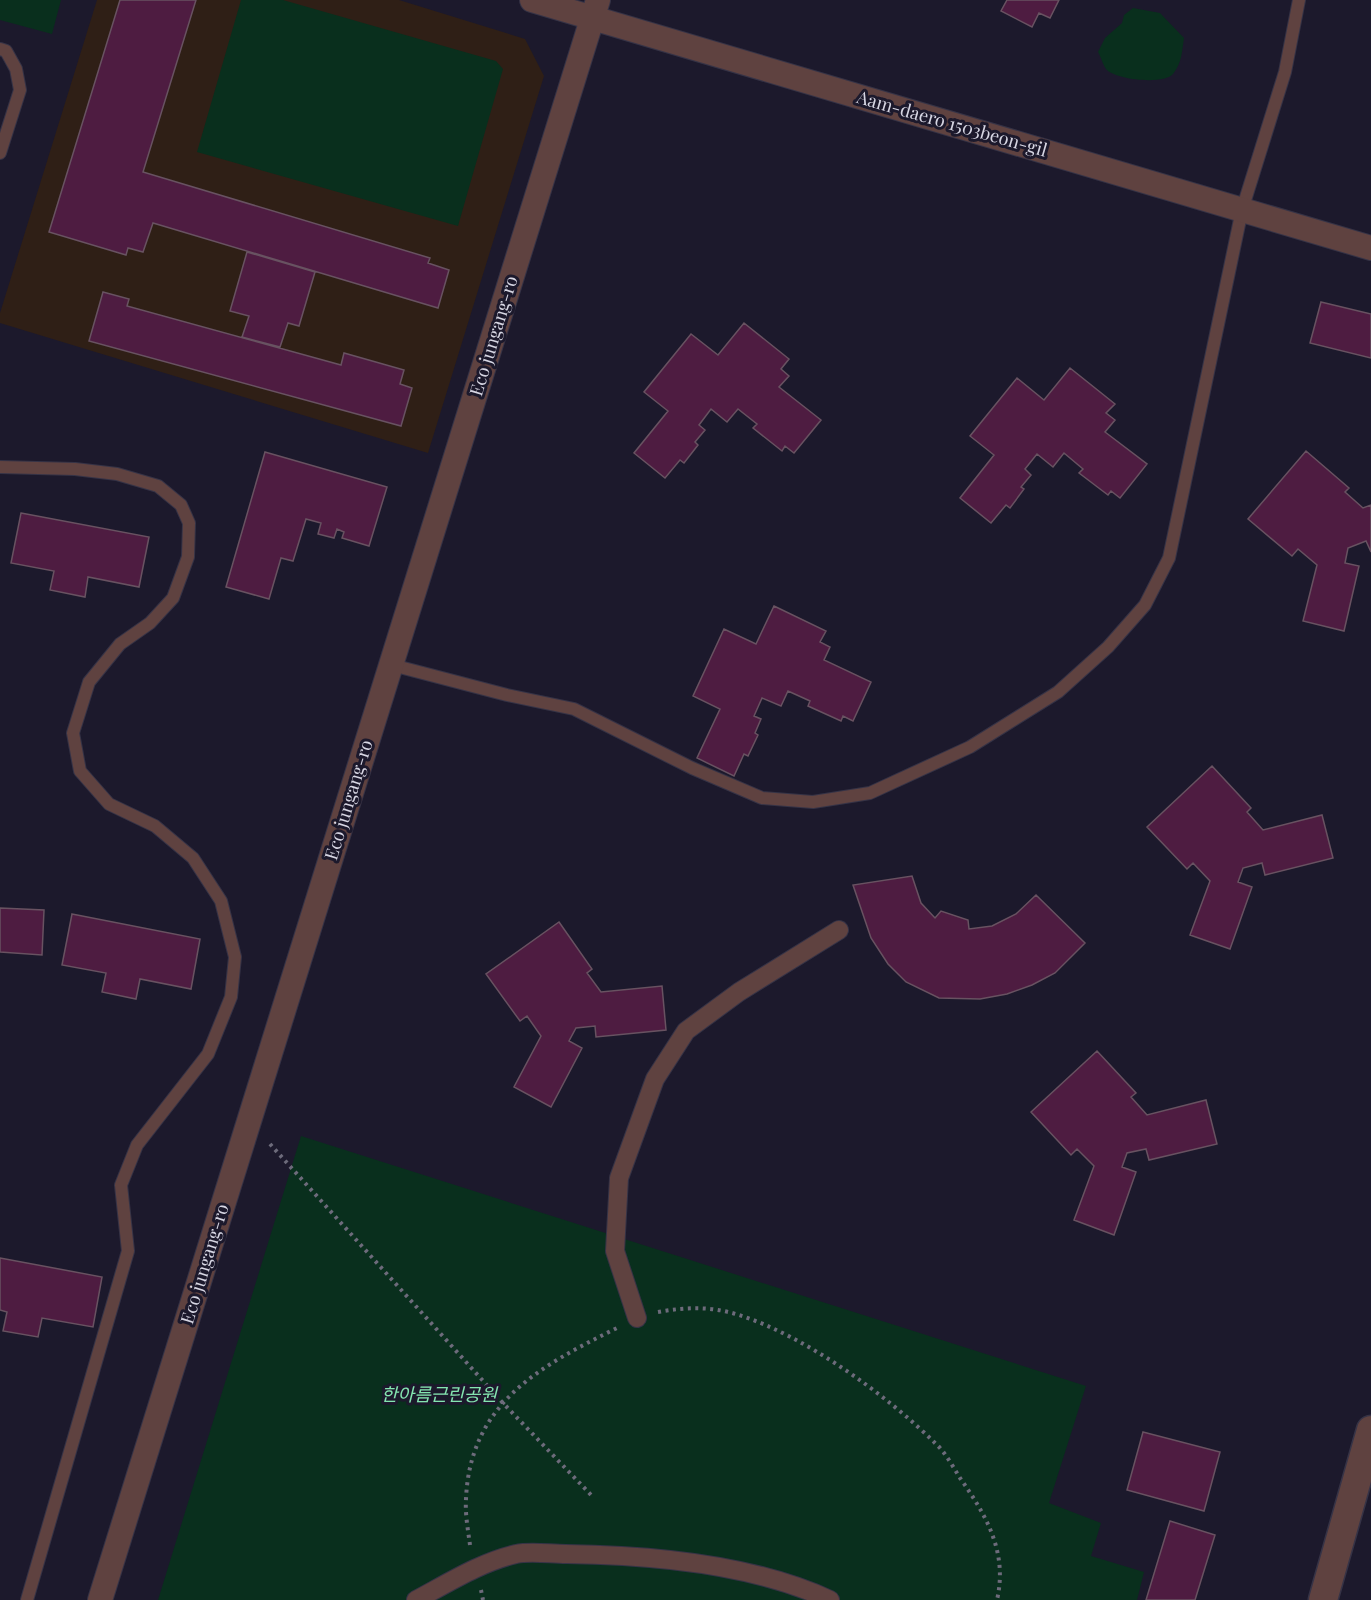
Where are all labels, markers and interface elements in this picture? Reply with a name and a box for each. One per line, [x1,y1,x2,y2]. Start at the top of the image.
street label: Aam-daero 1503beon-gil [853,84,1050,162]
street label: Eco jungang-ro [463,273,523,399]
street label: Eco jungang-ro [318,737,378,863]
street label: Eco jungang-ro [174,1201,234,1327]
park label: 한아름근린공원 [381,1382,498,1406]

